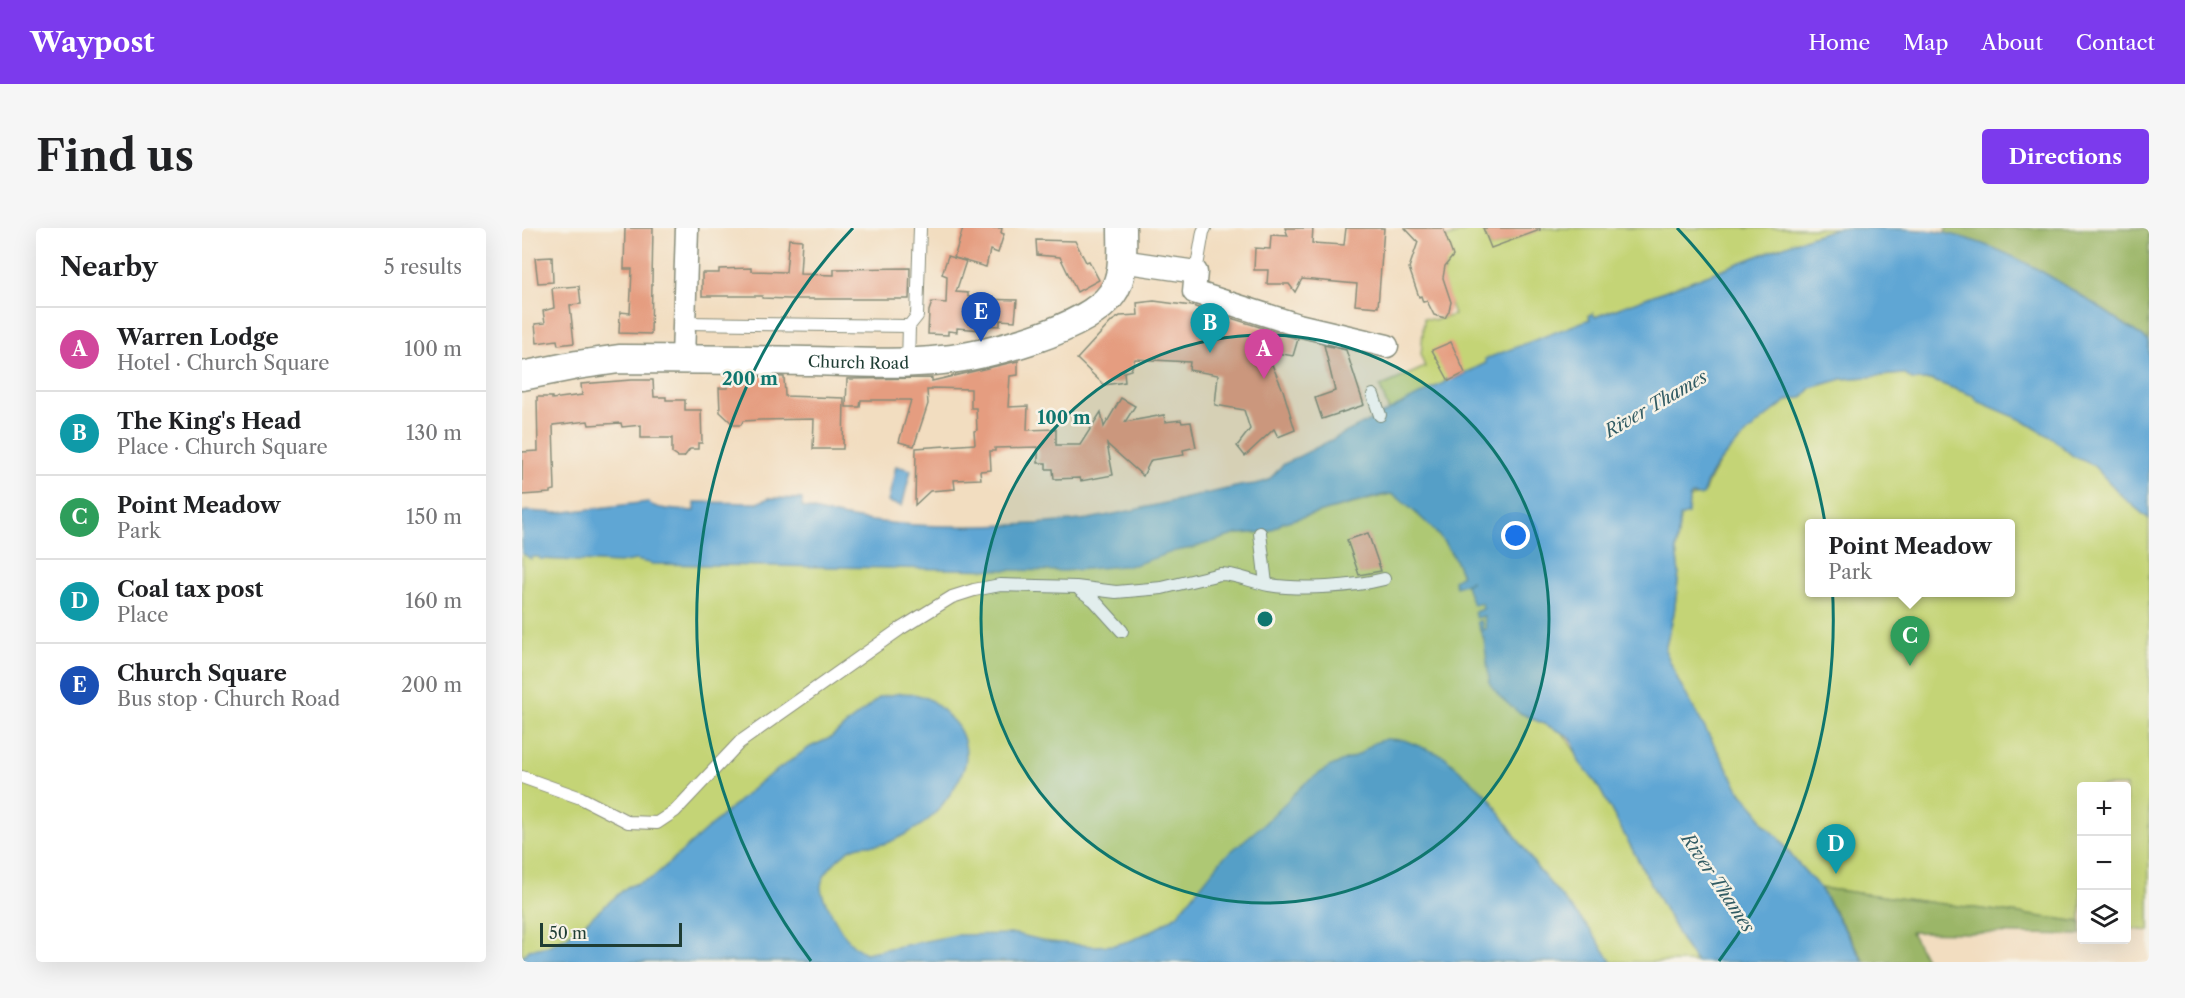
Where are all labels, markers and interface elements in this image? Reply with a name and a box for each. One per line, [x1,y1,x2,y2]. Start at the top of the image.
text: Waypost [30,25,154,59]
text: Home [1809,30,1870,55]
text: Map [1903,30,1948,55]
text: About [1981,30,2043,55]
text: Contact [2076,30,2155,55]
button: Directions [1982,129,2149,184]
text: Find us [36,130,194,182]
text: Nearby [60,251,158,283]
text: 5 results [384,255,462,279]
pin: E [962,292,1000,342]
pin: B [1190,304,1230,353]
text: Warren Lodge [117,324,279,351]
pin: A [1244,330,1284,379]
text: A [72,337,87,361]
text: 100 m [404,337,462,361]
text: Hotel · Church Square [117,351,329,375]
street label: Church Road [808,351,910,373]
water label: River Thames [1599,366,1711,443]
text: 200 m [722,368,778,390]
text: 100 m [1037,407,1091,429]
text: The King's Head [117,408,301,435]
text: B [72,421,87,445]
text: 130 m [406,421,462,445]
text: Place · Church Square [117,435,328,459]
text: Point Meadow [117,492,281,519]
text: C [71,505,88,529]
text: 150 m [406,505,462,529]
text: Park [117,519,160,543]
popup [1805,519,2015,597]
your location [1501,521,1530,550]
text: Point Meadow [1828,533,1992,560]
text: Park [1828,560,1872,584]
text: Coal tax post [117,576,263,603]
text: D [71,589,88,613]
text: 160 m [405,589,462,613]
text: Place [117,603,168,627]
centre of rings [1255,609,1275,629]
pin: C [1890,616,1930,666]
text: Church Square [117,660,287,687]
text: E [72,673,87,697]
text: 200 m [401,673,462,697]
text: Bus stop · Church Road [117,687,340,711]
map controls [2077,782,2131,944]
button: + [2077,782,2131,836]
pin: D [1816,824,1856,874]
water label: River Thames [1676,827,1759,937]
button: − [2077,836,2131,890]
button: layers [2077,890,2131,944]
scale bar [540,920,682,948]
text: 50 m [549,923,587,943]

